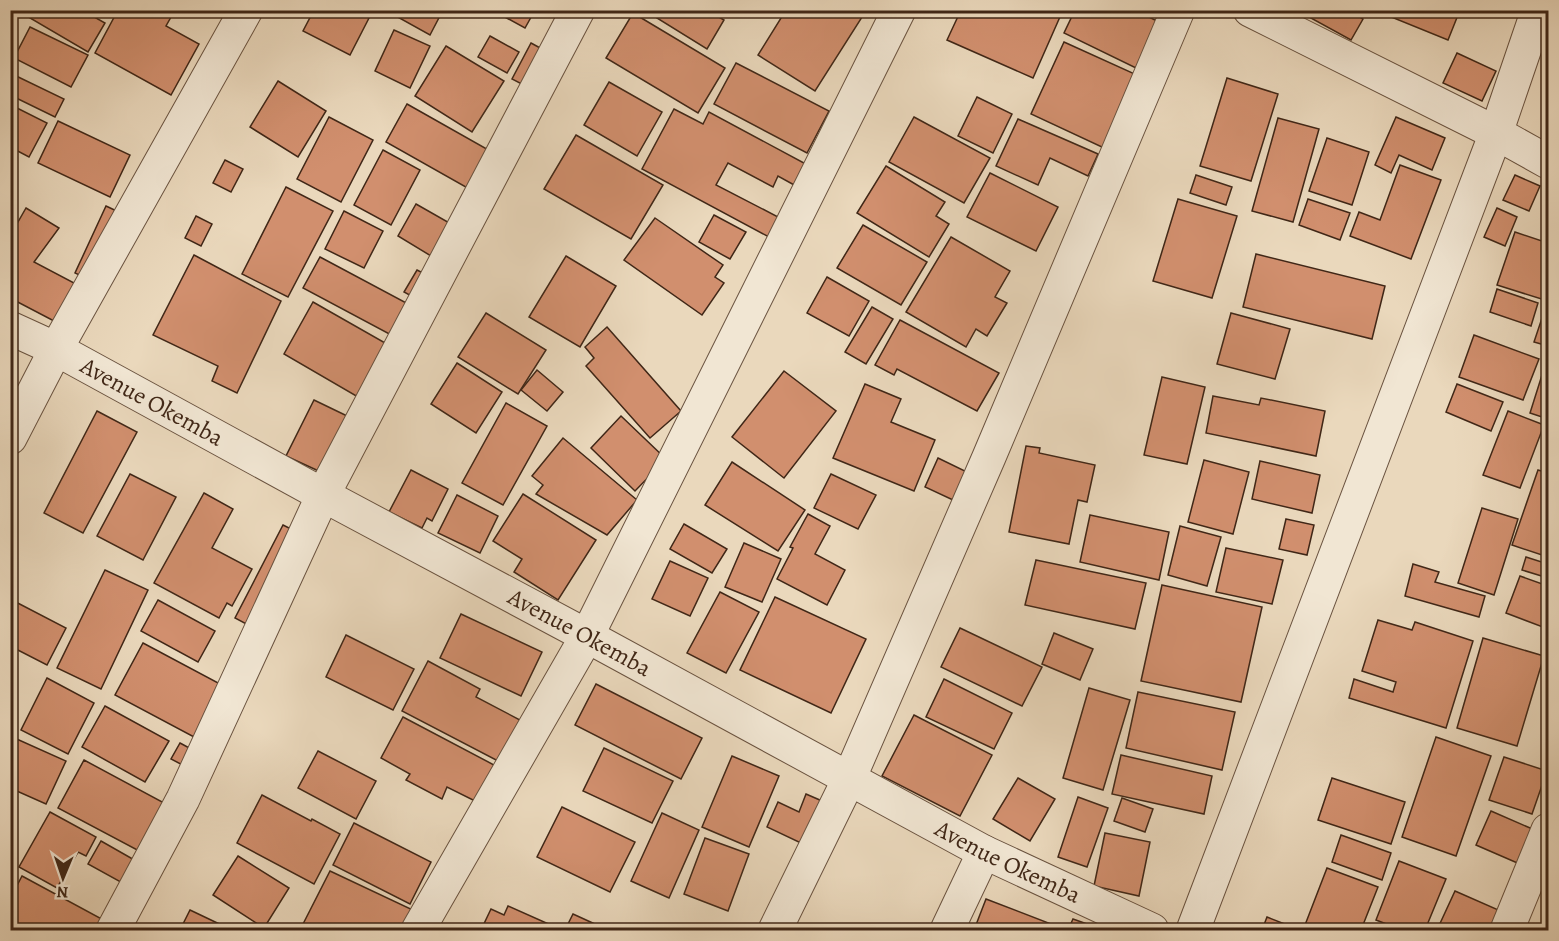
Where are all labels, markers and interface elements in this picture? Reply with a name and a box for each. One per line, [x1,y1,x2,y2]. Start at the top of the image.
street label: Avenue Okemba [74,349,230,454]
street label: Avenue Okemba [501,580,658,684]
street label: Avenue Okemba [929,812,1087,911]
north arrow [33,848,93,908]
text: N [56,881,69,903]

